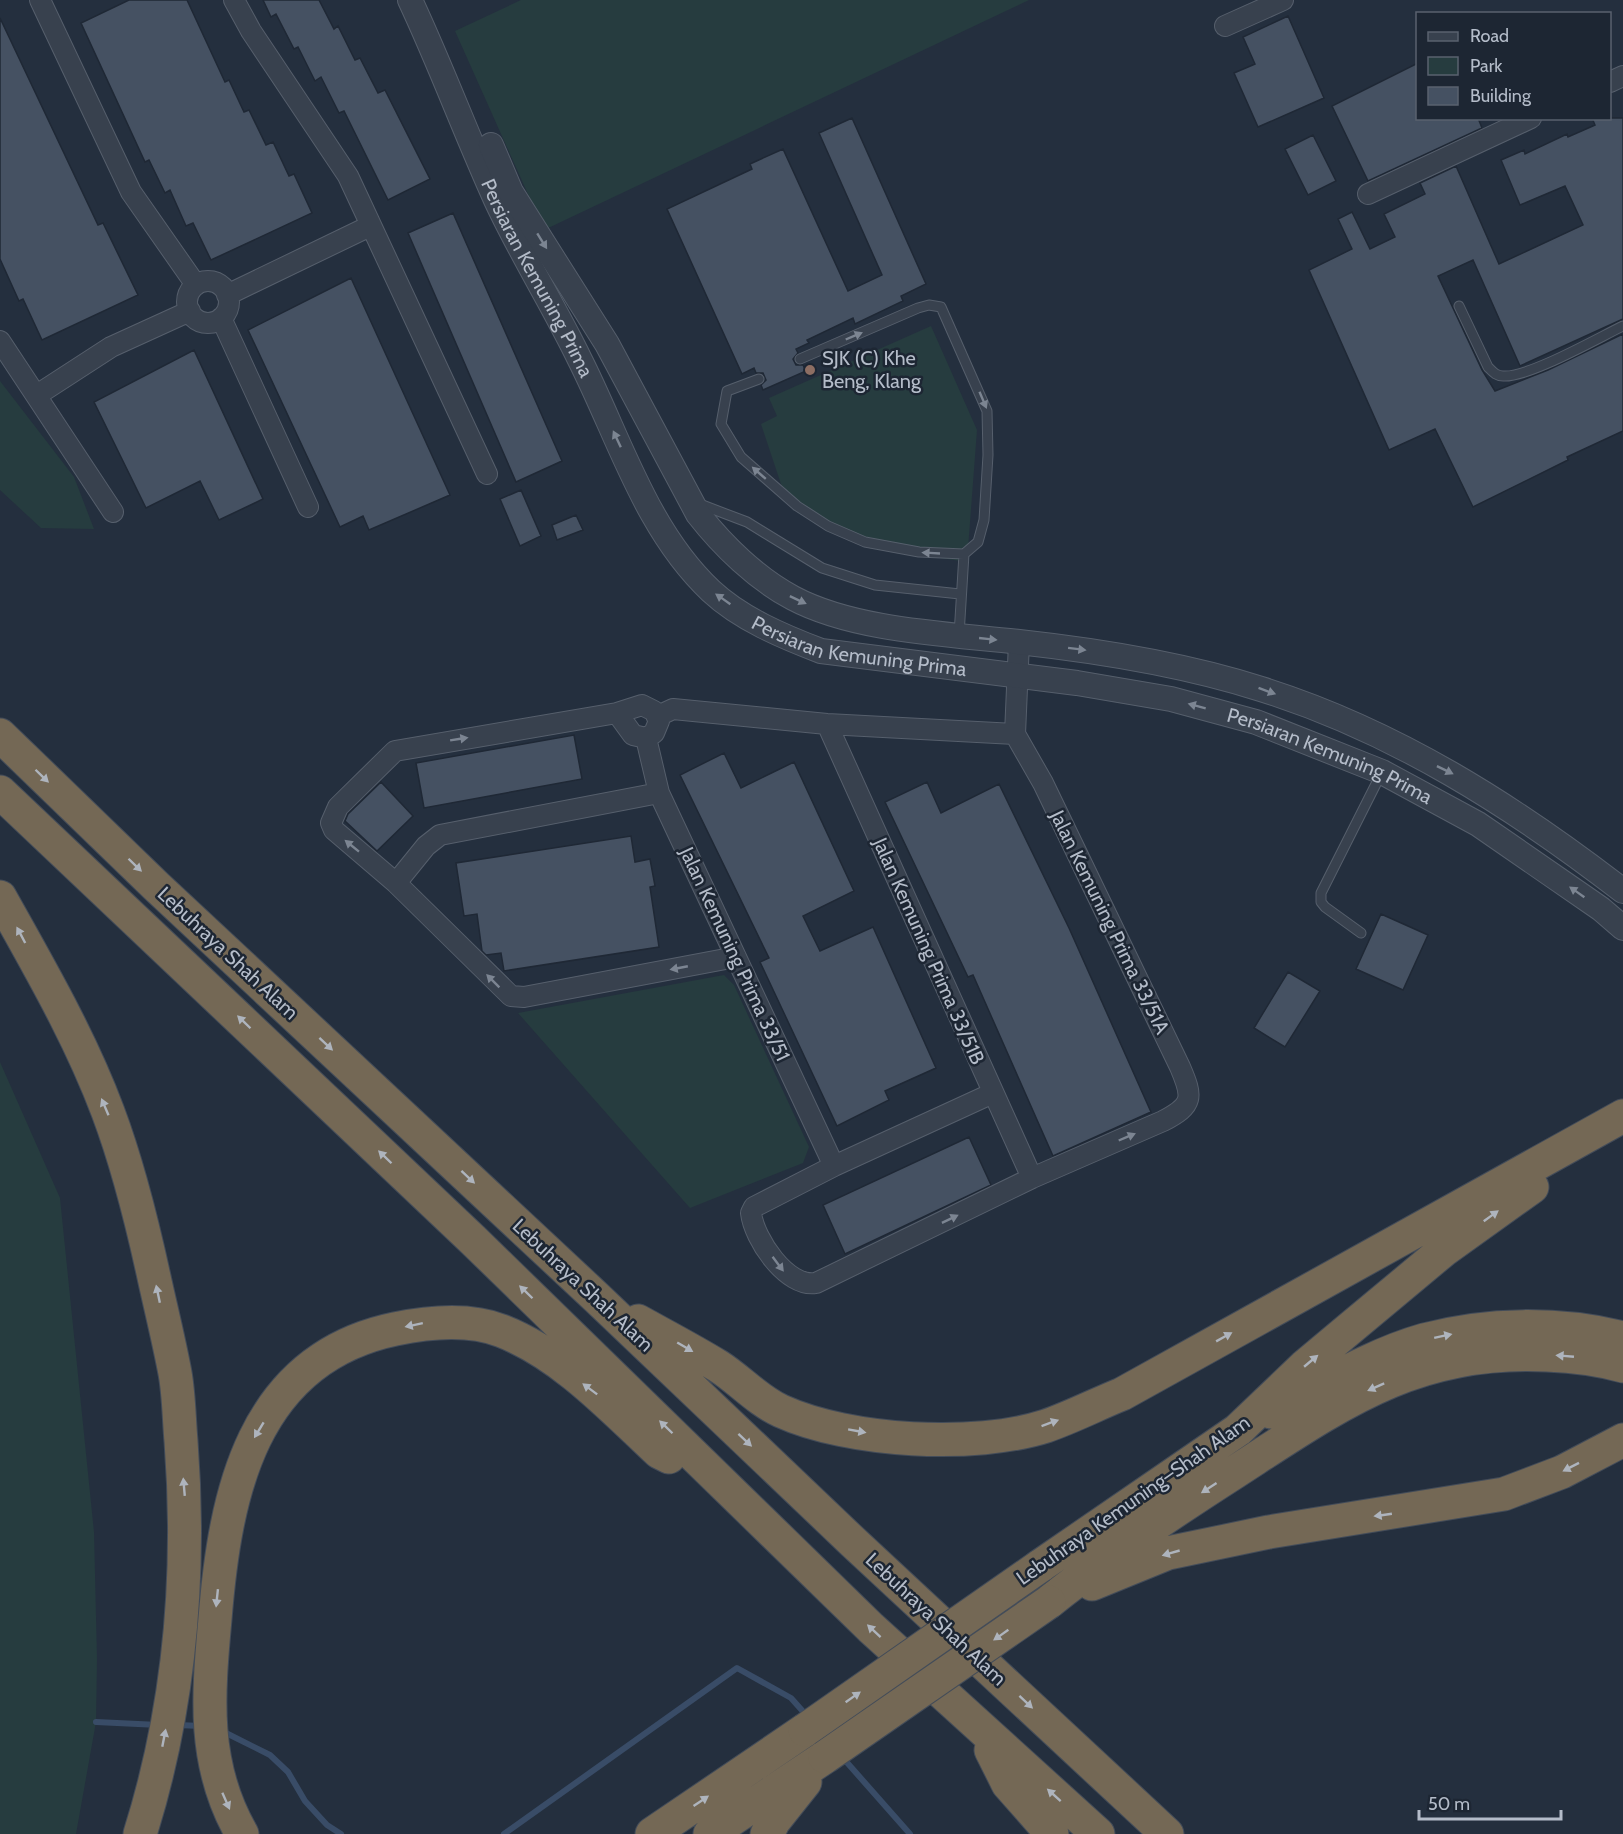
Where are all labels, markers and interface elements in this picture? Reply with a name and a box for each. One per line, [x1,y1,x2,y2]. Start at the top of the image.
legend [1416,12,1611,120]
text: Road [1470,25,1509,47]
text: Park [1470,55,1503,77]
text: Building [1470,85,1532,107]
street label: Persiaran Kemuning Prima [476,175,599,381]
one-way arrow [537,233,548,249]
one-way arrow [846,331,864,341]
place label: SJK (C) Khe Beng, Klang [822,346,922,393]
marker: SJK (C) Khe Beng, Klang [803,363,817,377]
one-way arrow [978,392,988,410]
one-way arrow [612,430,621,447]
one-way arrow [752,467,767,480]
one-way arrow [922,548,941,557]
one-way arrow [715,594,731,605]
one-way arrow [790,595,807,604]
street label: Persiaran Kemuning Prima [748,610,968,681]
one-way arrow [979,634,998,643]
one-way arrow [1067,644,1086,654]
one-way arrow [1258,687,1276,697]
one-way arrow [1188,701,1206,710]
street label: Persiaran Kemuning Prima [1225,703,1437,809]
one-way arrow [450,734,469,743]
one-way arrow [1436,764,1454,774]
one-way arrow [35,769,50,783]
street label: Jalan Kemuning Prima 33/51A [1045,805,1175,1038]
street label: Jalan Kemuning Prima 33/51B [868,833,990,1068]
one-way arrow [344,840,360,853]
street label: Jalan Kemuning Prima 33/51 [674,842,795,1065]
one-way arrow [127,858,141,872]
street label: Lebuhraya Shah Alam [153,882,303,1024]
one-way arrow [1569,887,1585,898]
one-way arrow [16,927,25,944]
one-way arrow [669,964,688,973]
one-way arrow [486,973,500,988]
one-way arrow [237,1016,251,1030]
one-way arrow [318,1037,332,1051]
one-way arrow [100,1097,110,1115]
one-way arrow [1118,1132,1136,1142]
one-way arrow [378,1150,393,1164]
one-way arrow [461,1170,476,1184]
one-way arrow [1483,1210,1499,1222]
street label: Lebuhraya Shah Alam [508,1214,658,1356]
one-way arrow [941,1214,958,1223]
one-way arrow [772,1255,784,1271]
one-way arrow [153,1285,162,1304]
one-way arrow [520,1285,534,1299]
one-way arrow [404,1321,423,1330]
one-way arrow [1434,1331,1453,1340]
one-way arrow [1216,1332,1233,1342]
one-way arrow [677,1342,693,1353]
one-way arrow [1556,1351,1575,1361]
one-way arrow [1303,1355,1318,1368]
one-way arrow [1367,1383,1384,1392]
one-way arrow [583,1384,598,1396]
street label: Lebuhraya Kemuning–Shah Alam [1012,1410,1254,1590]
one-way arrow [1041,1418,1059,1428]
one-way arrow [660,1421,674,1435]
one-way arrow [253,1422,264,1438]
one-way arrow [848,1427,867,1436]
one-way arrow [738,1433,753,1447]
one-way arrow [1562,1462,1579,1472]
one-way arrow [179,1478,189,1497]
one-way arrow [1201,1483,1217,1494]
one-way arrow [1373,1510,1392,1519]
street label: Lebuhraya Shah Alam [861,1548,1011,1690]
one-way arrow [1162,1549,1180,1558]
one-way arrow [212,1588,222,1607]
one-way arrow [867,1624,882,1638]
one-way arrow [992,1630,1009,1641]
one-way arrow [844,1691,860,1703]
one-way arrow [1019,1695,1034,1709]
one-way arrow [160,1728,169,1747]
scale bar [1419,1783,1562,1821]
one-way arrow [1047,1789,1062,1802]
one-way arrow [221,1793,230,1810]
text: 50 m [1428,1793,1470,1815]
one-way arrow [692,1795,708,1807]

